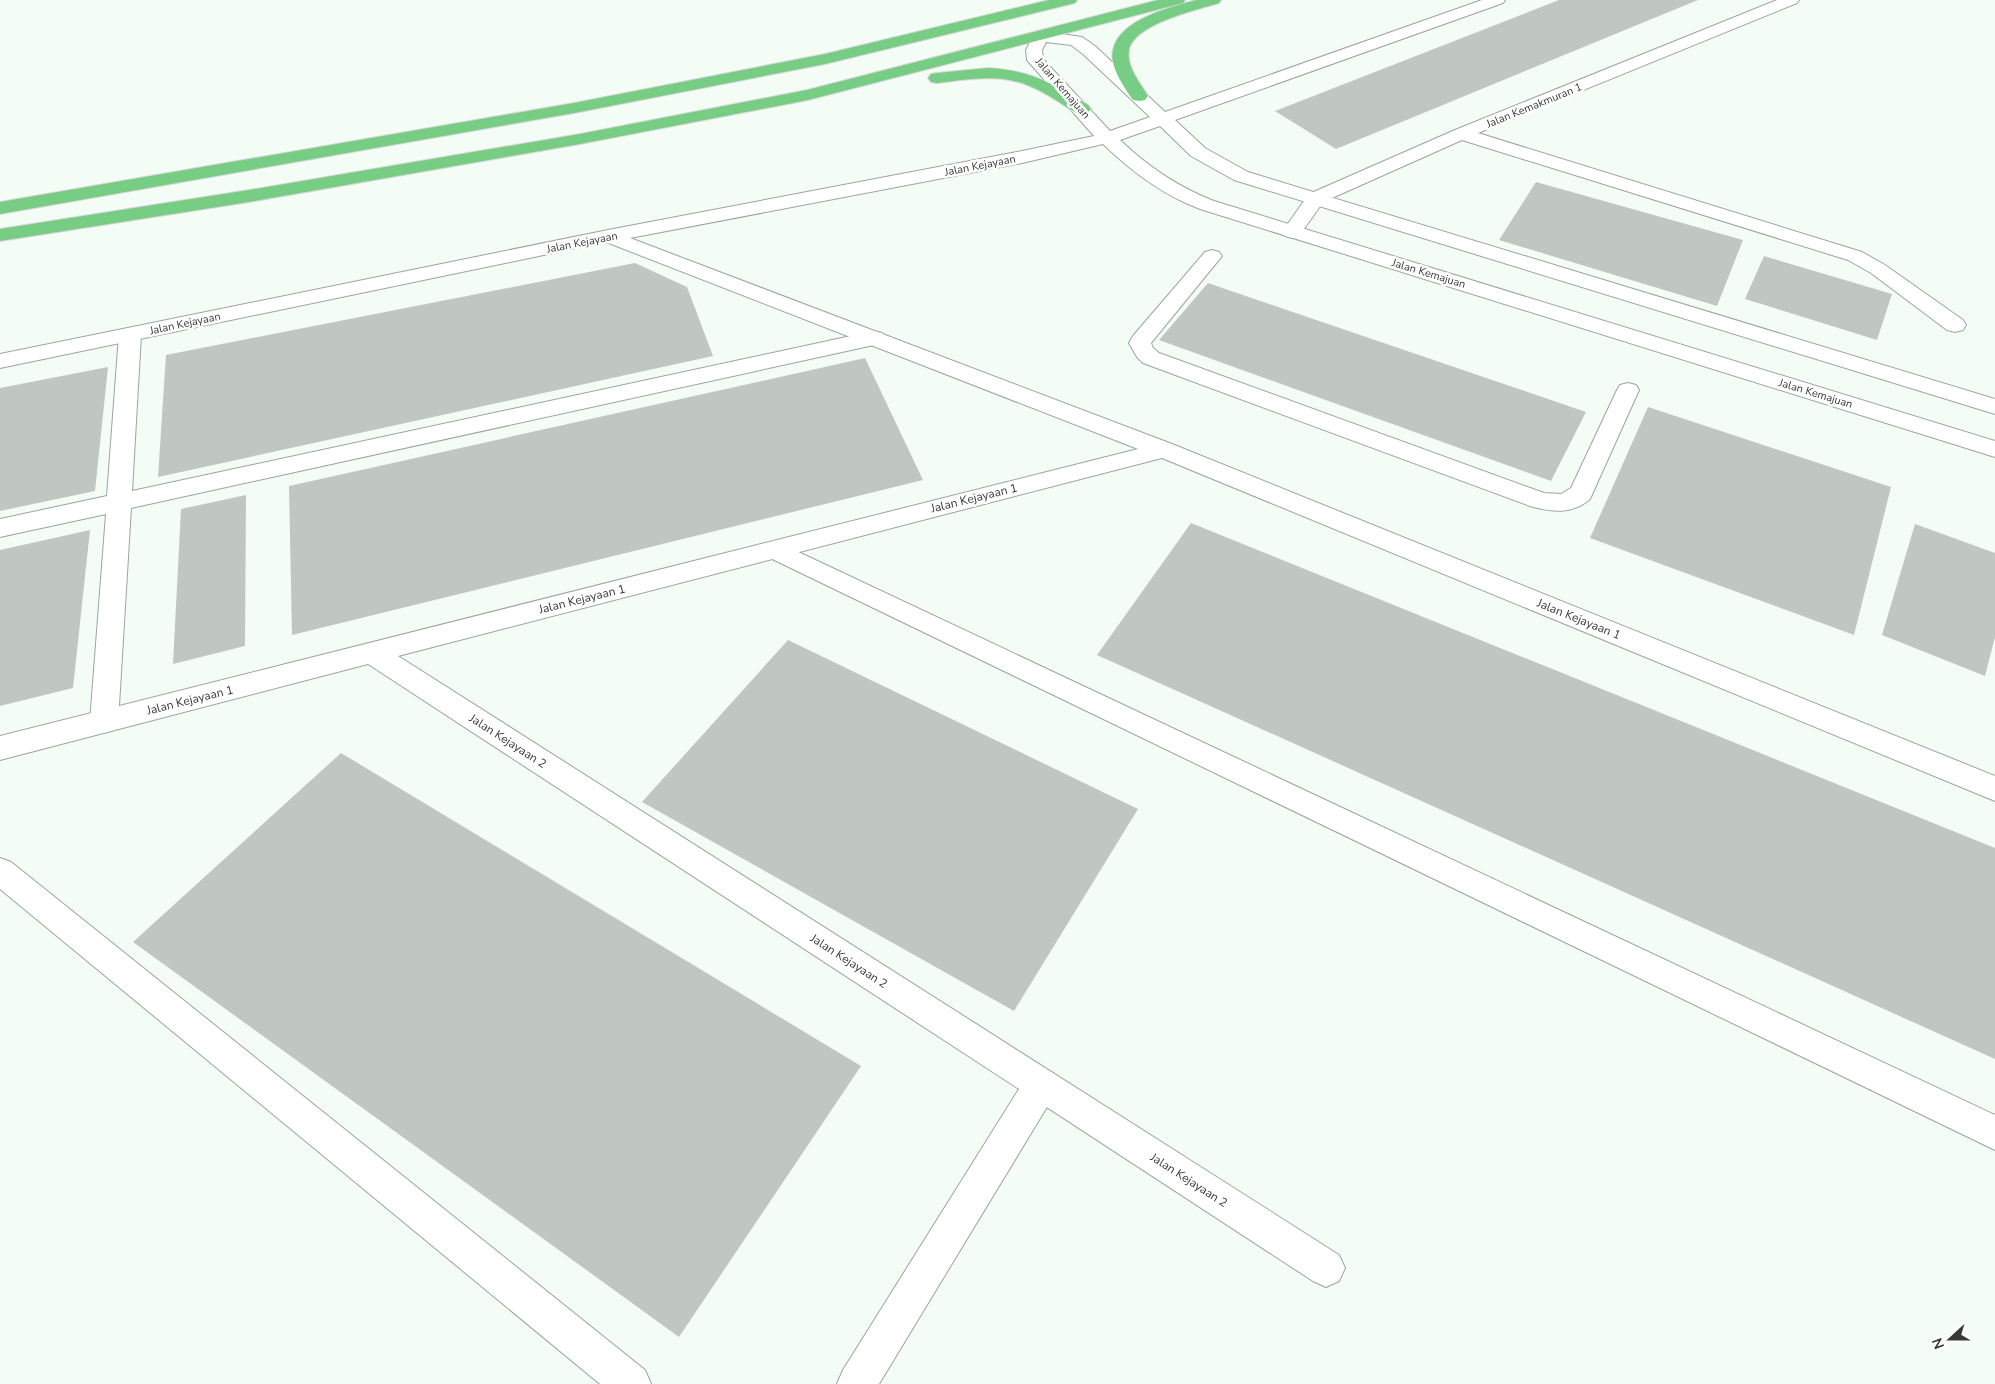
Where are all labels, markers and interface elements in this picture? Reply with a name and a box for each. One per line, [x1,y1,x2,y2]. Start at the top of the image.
street label: Jalan Kemajuan [1031,54,1093,122]
street label: Jalan Kemakmuran 1 [1483,79,1584,132]
street label: Jalan Kejayaan [942,151,1017,180]
street label: Jalan Kejayaan [544,228,619,257]
street label: Jalan Kemajuan [1389,255,1468,292]
street label: Jalan Kejayaan [147,309,222,339]
street label: Jalan Kemajuan [1776,375,1855,412]
street label: Jalan Kejayaan 1 [928,479,1019,517]
street label: Jalan Kejayaan 1 [536,580,627,618]
street label: Jalan Kejayaan 1 [1534,595,1623,643]
street label: Jalan Kejayaan 1 [144,681,235,719]
street label: Jalan Kejayaan 2 [466,710,550,772]
street label: Jalan Kejayaan 2 [807,930,891,992]
street label: Jalan Kejayaan 2 [1147,1149,1231,1211]
north arrow [1925,1314,1975,1364]
text: N [1928,1335,1949,1352]

